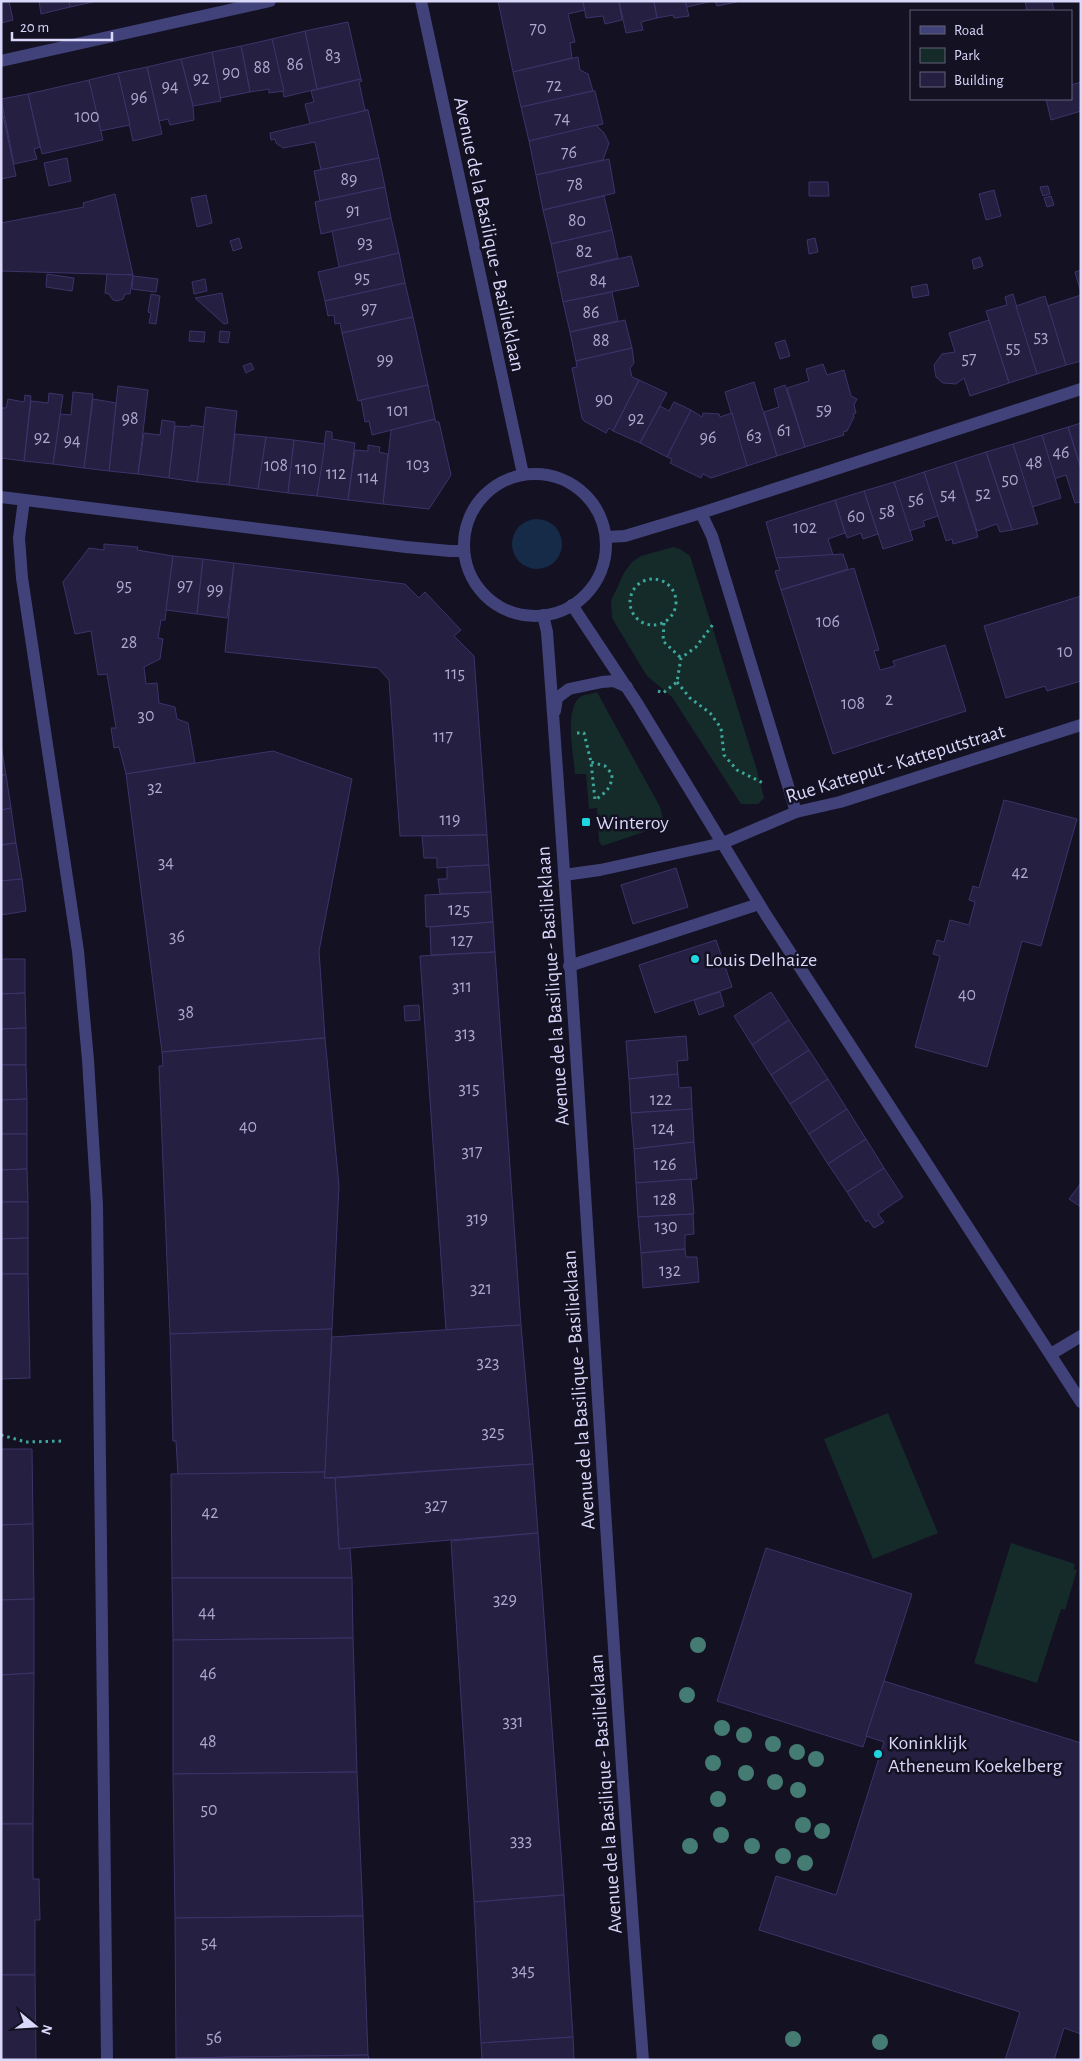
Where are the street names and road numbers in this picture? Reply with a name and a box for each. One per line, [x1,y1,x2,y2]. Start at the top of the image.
street label: Avenue de la Basilique - Basilieklaan [450,95,528,373]
street label: Rue Katteput - Katteputstraat [783,721,1008,807]
street label: Avenue de la Basilique - Basilieklaan [533,845,573,1126]
street label: Avenue de la Basilique - Basilieklaan [559,1249,599,1530]
street label: Avenue de la Basilique - Basilieklaan [586,1653,626,1934]

